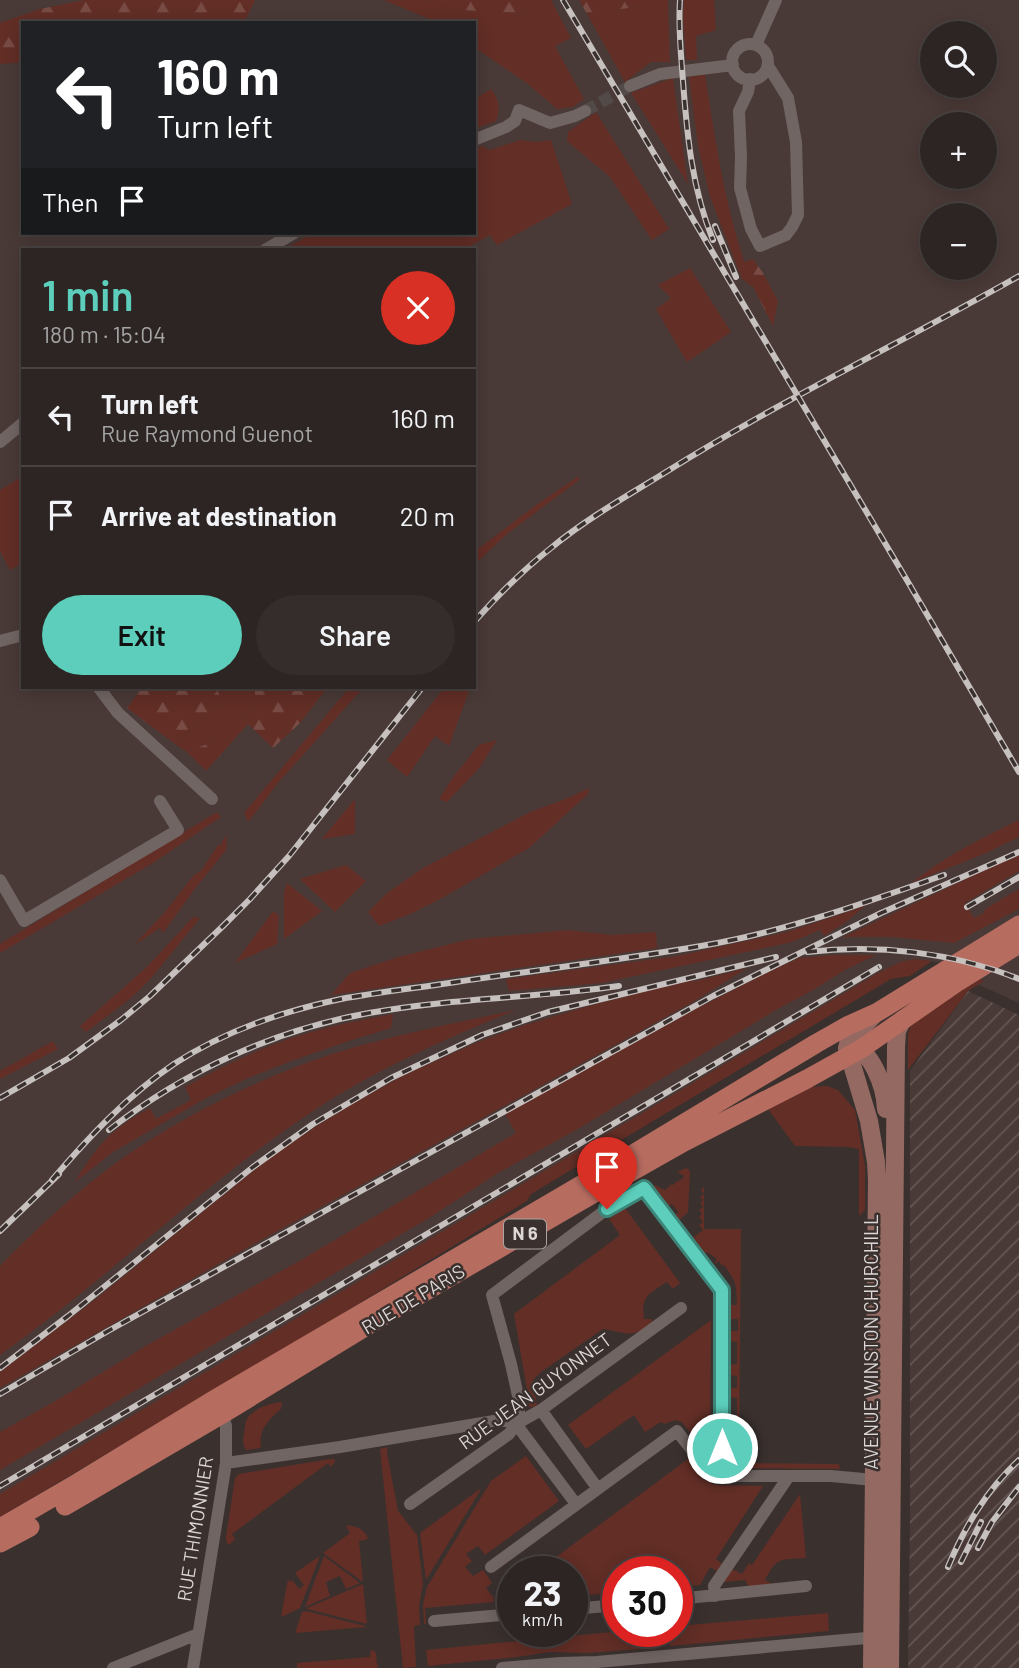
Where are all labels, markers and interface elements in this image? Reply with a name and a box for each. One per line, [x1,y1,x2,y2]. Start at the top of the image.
map controls [920,21,997,280]
button: search [920,21,997,98]
text: 160 m [157,46,279,105]
icon: left [42,49,133,140]
text: Turn left [157,106,274,144]
button: + [920,112,997,189]
icon: arrive [113,182,151,220]
text: Then [42,186,99,217]
button: − [920,203,997,280]
text: 1 min [42,269,134,319]
button: close [381,271,455,345]
text: 180 m · 15:04 [42,320,166,348]
text: Turn left [101,388,199,419]
icon: left [42,398,80,436]
text: 160 m [391,402,455,433]
text: Rue Raymond Guenot [101,419,313,447]
icon: arrive [42,496,80,534]
text: Arrive at destination [101,500,337,531]
text: 20 m [400,500,455,531]
button: Exit [42,595,242,675]
button: Share [256,595,455,675]
pin [577,1137,637,1209]
icon: arrive [588,1148,626,1186]
street label: AVENUE WINSTON CHURCHILL [859,1214,882,1470]
road number: N 6 [504,1219,546,1248]
street label: RUE DE PARIS [357,1259,468,1338]
street label: RUE JEAN GUYONNET [454,1327,616,1454]
position arrow [685,1411,759,1485]
street label: RUE THIMONNIER [172,1455,217,1603]
speed limit sign: 30 [602,1556,693,1647]
text: 23 [523,1571,562,1613]
text: km/h [522,1608,563,1630]

